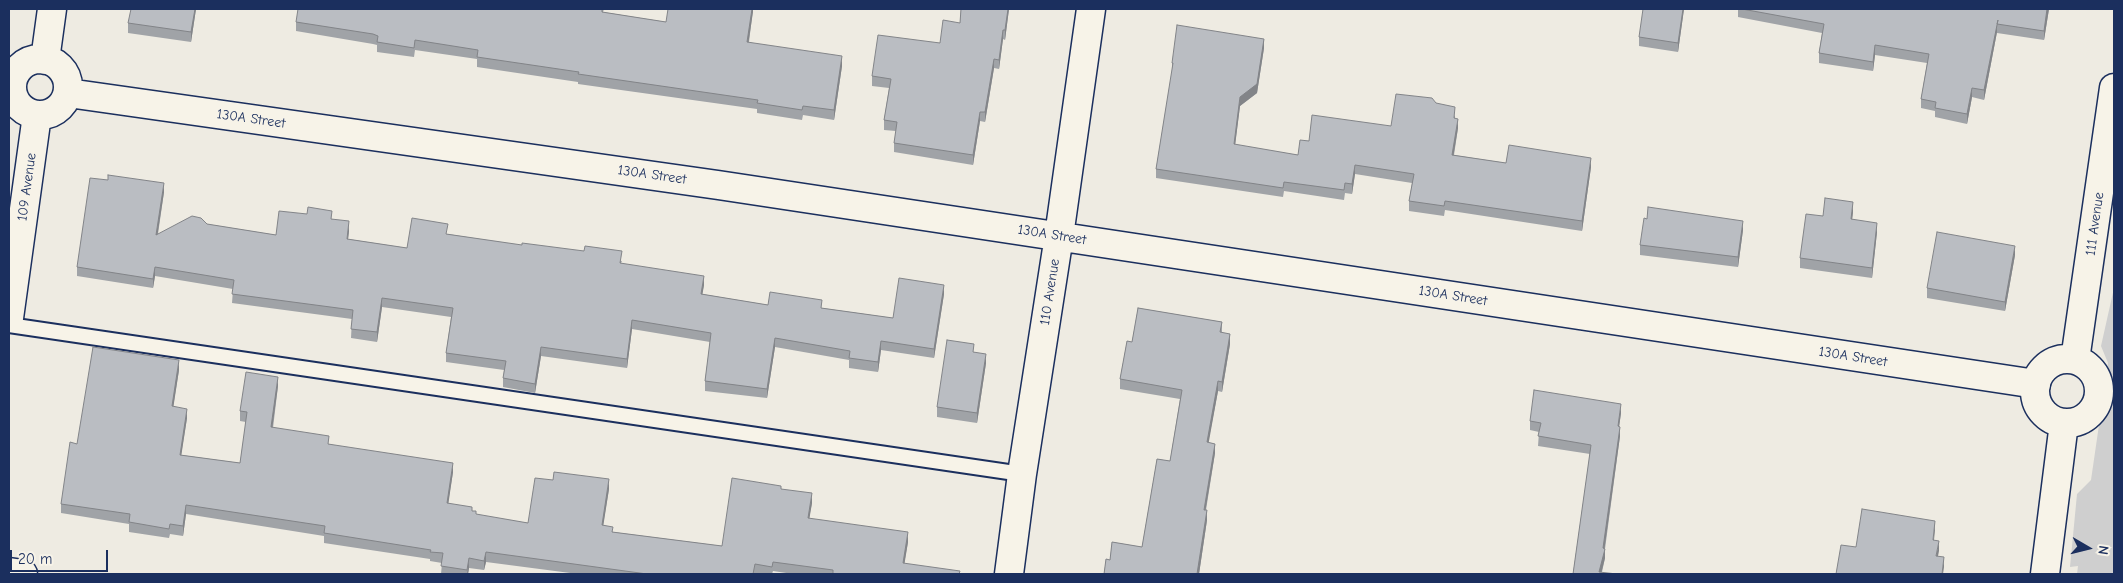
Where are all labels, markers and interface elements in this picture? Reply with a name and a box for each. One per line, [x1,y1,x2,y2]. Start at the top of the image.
street label: 130A Street [216,106,286,132]
street label: 109 Avenue [14,152,40,222]
street label: 130A Street [617,162,687,188]
street label: 111 Avenue [2082,191,2108,257]
street label: 130A Street [1017,221,1087,249]
street label: 110 Avenue [1036,258,1064,326]
street label: 130A Street [1418,282,1488,310]
street label: 130A Street [1818,343,1888,371]
north arrow [2063,523,2113,573]
scale bar [12,540,110,572]
text: N [2094,544,2112,556]
text: 20 m [18,550,52,568]

